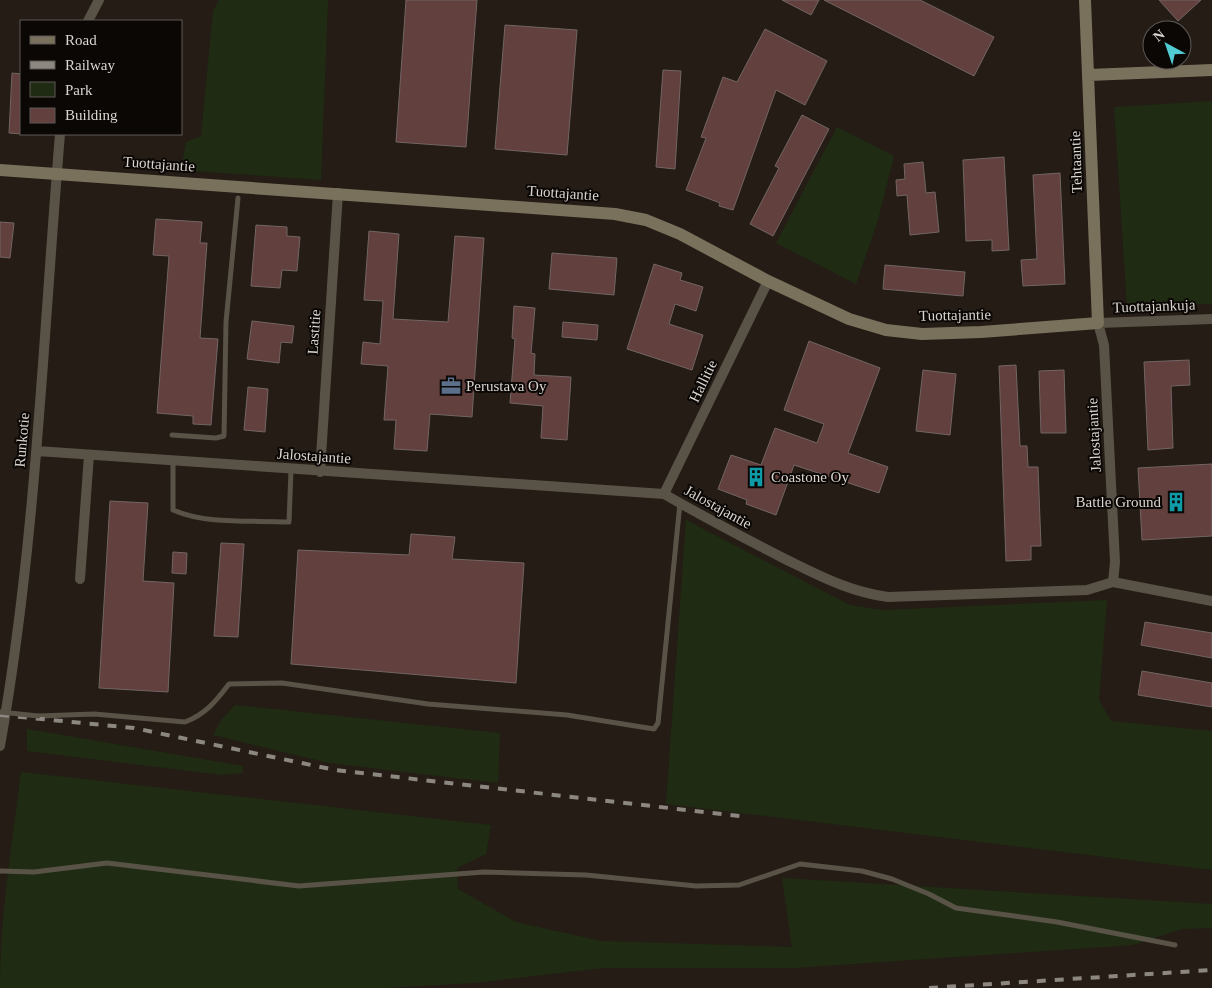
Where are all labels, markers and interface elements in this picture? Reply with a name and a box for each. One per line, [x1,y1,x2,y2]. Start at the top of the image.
legend [20,20,182,135]
north arrow [1142,20,1192,70]
text: N [1150,26,1168,44]
text: Road [65,32,97,48]
text: Railway [65,57,115,73]
text: Park [65,82,93,98]
text: Building [65,107,118,123]
street label: Tehtaantie [1067,130,1085,193]
street label: Tuottajantie [123,154,196,175]
street label: Tuottajantie [527,183,600,204]
street label: Tuottajankuja [1112,297,1196,315]
street label: Tuottajantie [919,306,991,324]
street label: Lastitie [304,309,324,355]
street label: Hallitie [686,357,720,405]
office icon: Perustava Oy [440,375,462,397]
place label: Perustava Oy [466,378,547,394]
street label: Jalostajantie [1084,397,1104,472]
street label: Runkotie [12,412,32,468]
street label: Jalostajantie [276,445,352,467]
building icon: Coastone Oy [745,466,767,488]
place label: Coastone Oy [771,469,849,485]
street label: Jalostajantie [682,482,755,532]
building icon: Battle Ground [1165,491,1187,513]
place label: Battle Ground [1076,494,1161,510]

